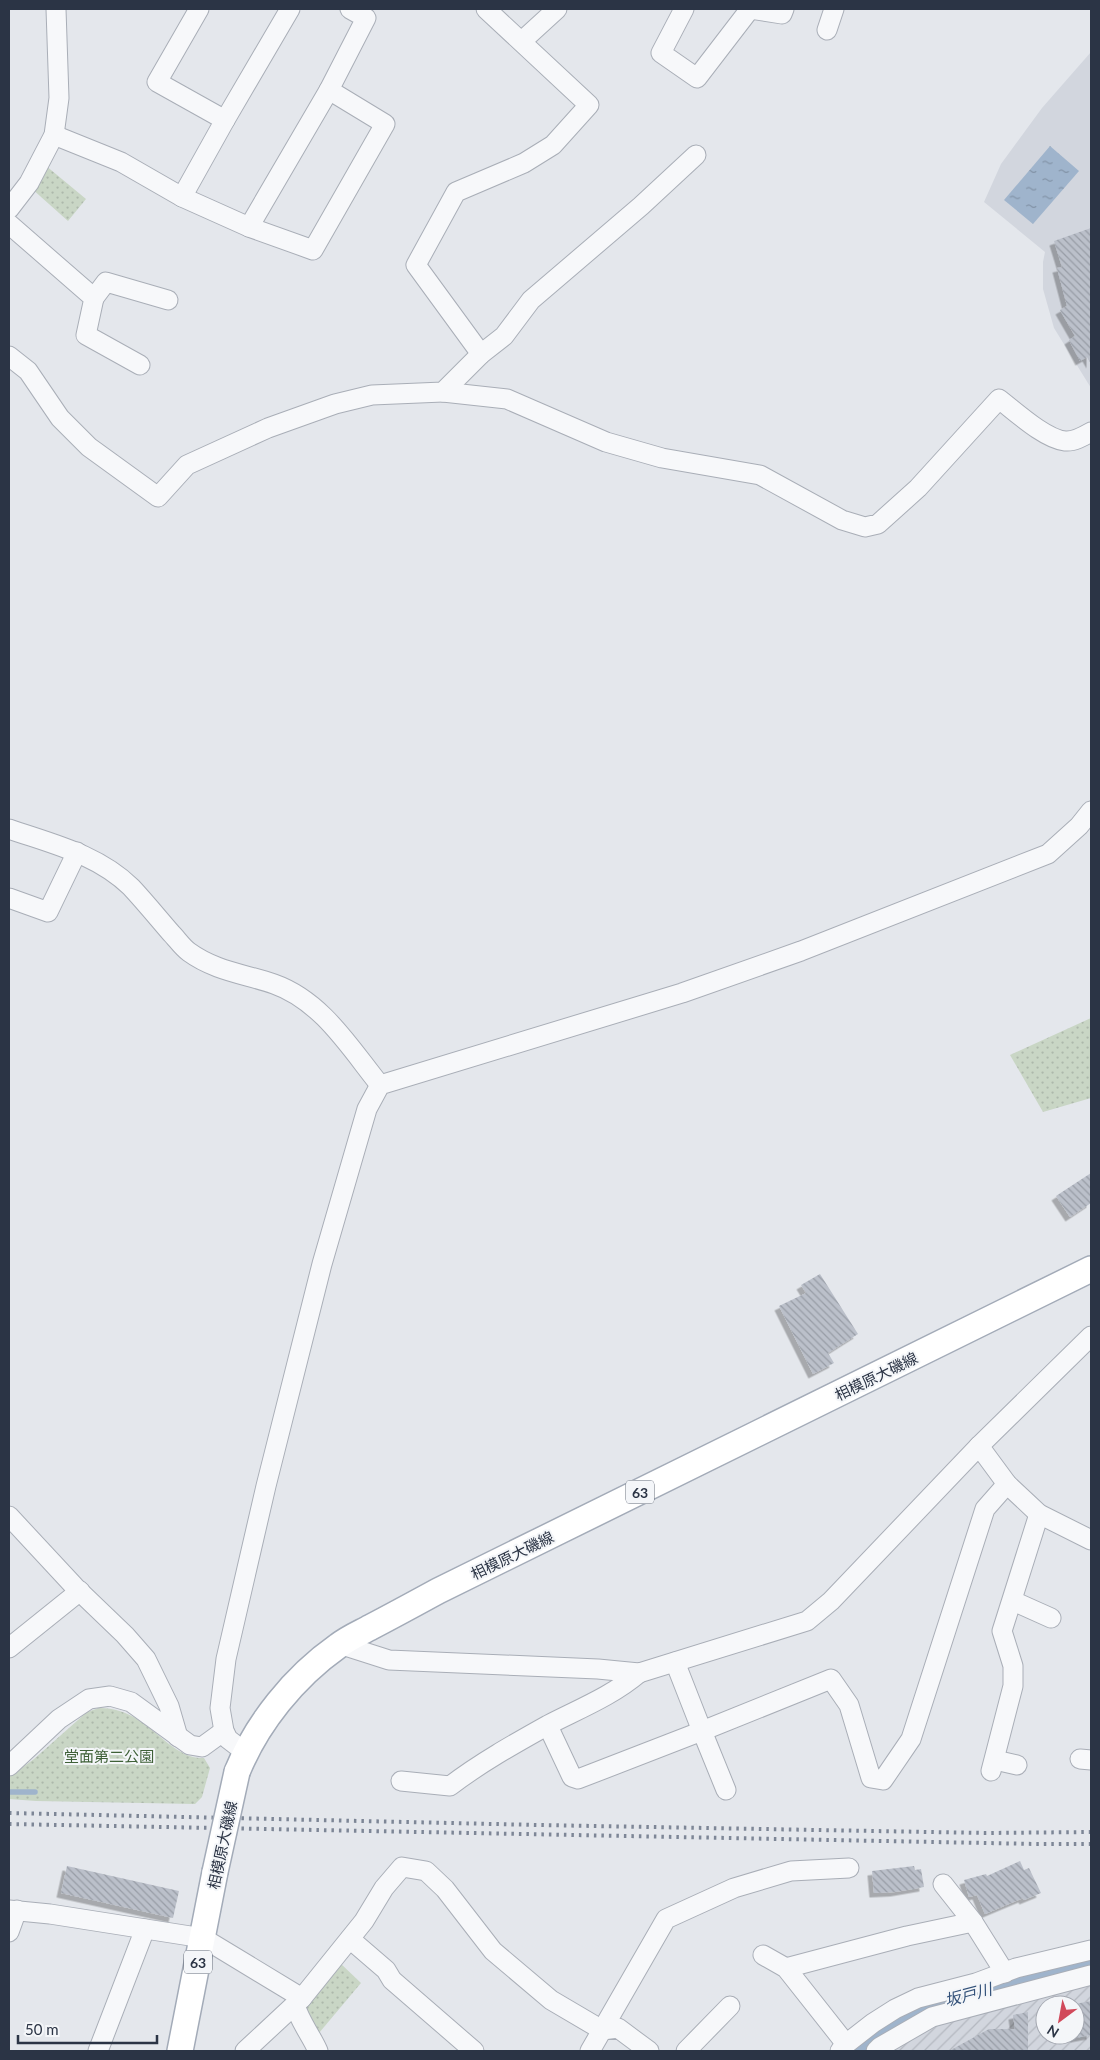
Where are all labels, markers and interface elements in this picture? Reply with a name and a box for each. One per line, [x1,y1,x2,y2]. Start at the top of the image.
street label: 相模原大磯線 [832,1348,920,1404]
road number: 63 [626,1480,654,1504]
street label: 相模原大磯線 [468,1527,556,1583]
park label: 堂面第二公園 [64,1747,154,1765]
street label: 相模原大磯線 [204,1799,240,1891]
road number: 63 [184,1950,212,1974]
water label: 坂戸川 [942,1978,996,2009]
north arrow [1035,1995,1085,2045]
scale bar [18,2012,156,2044]
text: 50 m [25,2020,59,2038]
text: N [1044,2021,1062,2042]

